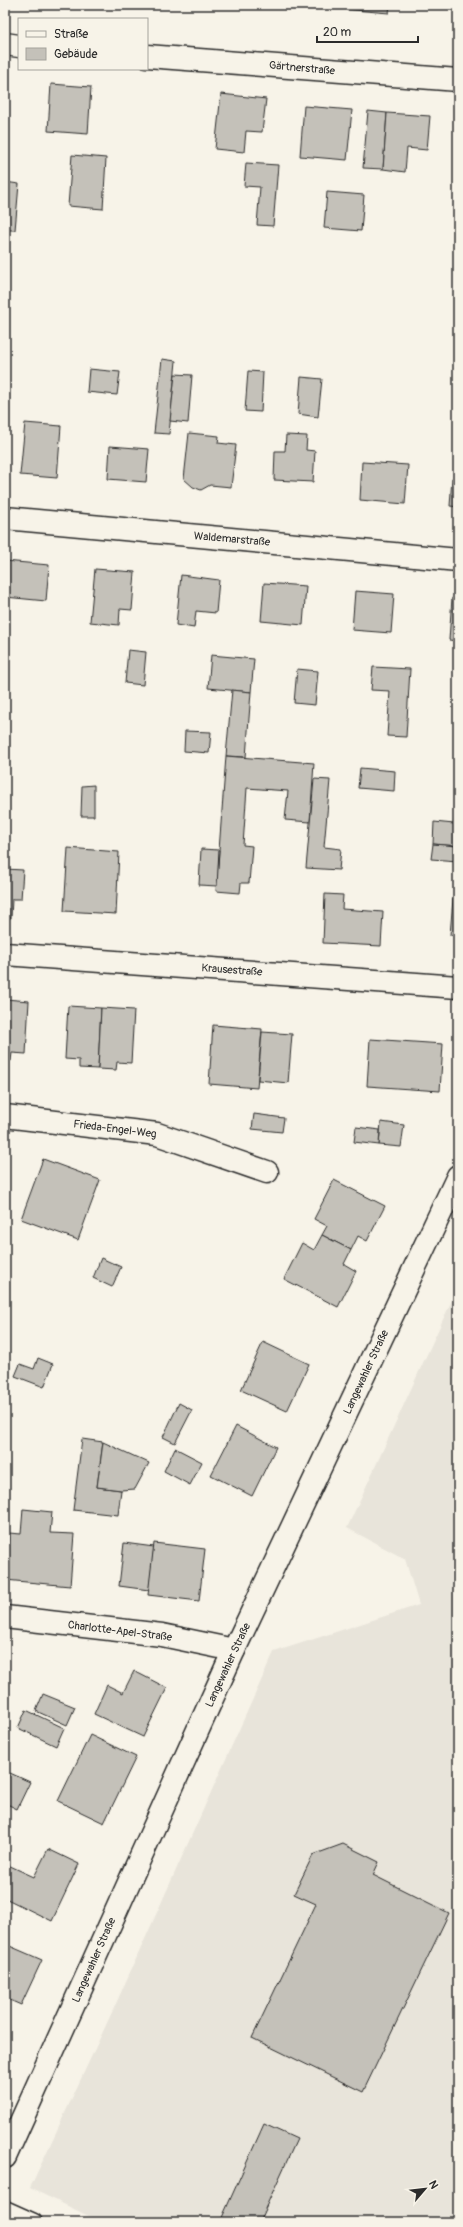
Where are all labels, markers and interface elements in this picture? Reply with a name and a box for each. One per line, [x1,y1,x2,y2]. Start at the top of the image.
legend [18,18,148,70]
scale bar [317,18,418,44]
text: 20 m [323,25,352,40]
text: Straße [54,27,88,42]
text: Gebäude [54,47,98,62]
street label: Gärtnerstraße [268,59,336,77]
street label: Waldemarstraße [193,529,271,549]
street label: Krausestraße [201,961,264,979]
street label: Frieda-Engel-Weg [73,1117,158,1141]
street label: Langewahler Straße [341,1327,391,1416]
street label: Charlotte-Apel-Straße [67,1618,173,1644]
street label: Langewahler Straße [203,1620,253,1709]
street label: Langewahler Straße [69,1915,119,2004]
north arrow [405,2169,445,2209]
text: N [426,2178,441,2191]

